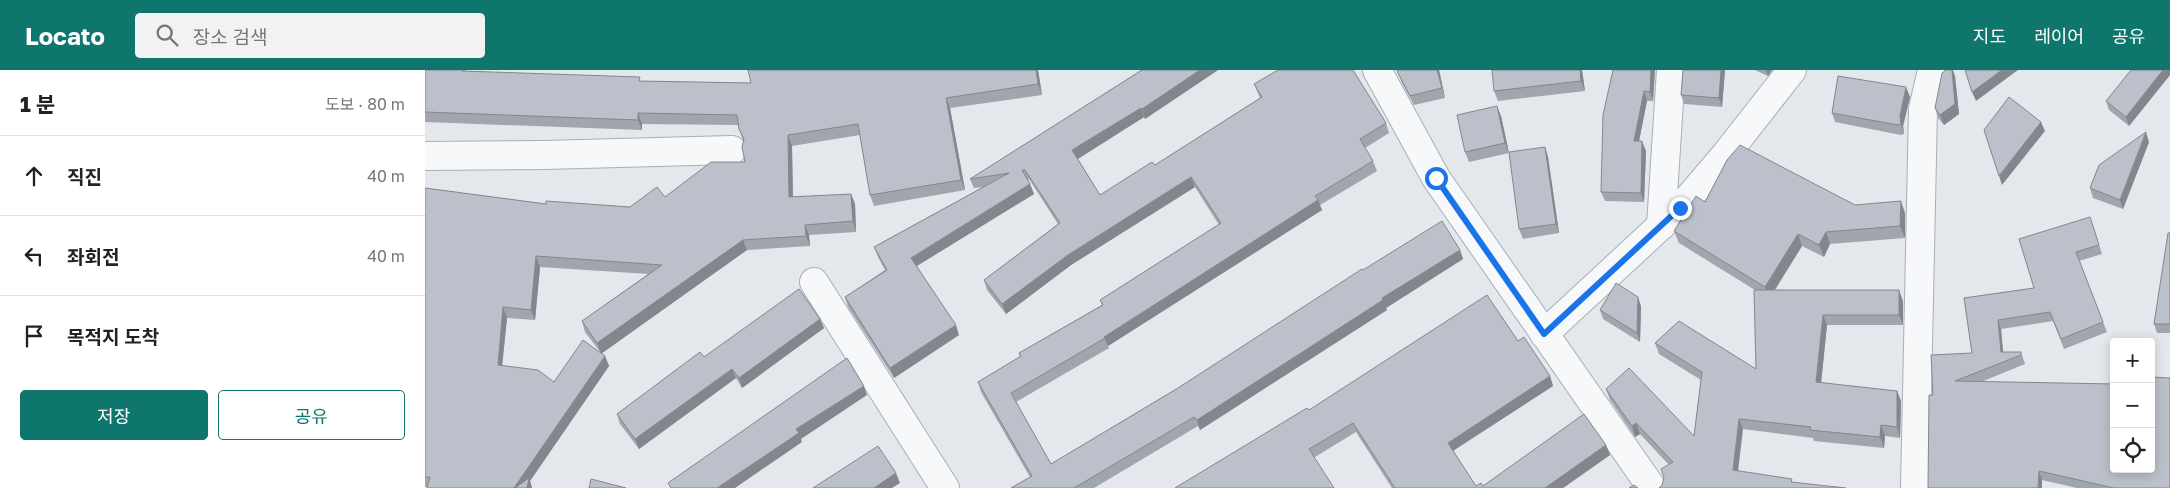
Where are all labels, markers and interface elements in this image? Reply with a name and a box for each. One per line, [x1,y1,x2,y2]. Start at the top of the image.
search box [135,13,485,58]
text: Locato [25,21,105,50]
icon: search [153,21,181,49]
text: 장소 검색 [193,25,267,48]
text: 지도 [1973,25,2006,47]
text: 레이어 [2034,25,2084,47]
text: 공유 [2112,25,2145,47]
text: 1 분 [20,91,55,117]
text: 도보 · 80 m [325,94,405,114]
icon: ahead [20,162,48,190]
text: 직진 [67,165,102,188]
text: 40 m [367,166,405,186]
route start [1425,167,1448,190]
route end [1669,197,1692,220]
icon: left [20,242,48,270]
text: 좌회전 [67,245,119,268]
text: 40 m [367,246,405,266]
icon: arrive [20,322,48,350]
text: 목적지 도착 [67,325,159,348]
map controls [2110,338,2155,473]
button: + [2110,338,2155,383]
button: − [2110,383,2155,428]
button: 저장 [20,390,208,440]
button: 공유 [218,390,405,440]
button: locate [2110,428,2155,473]

